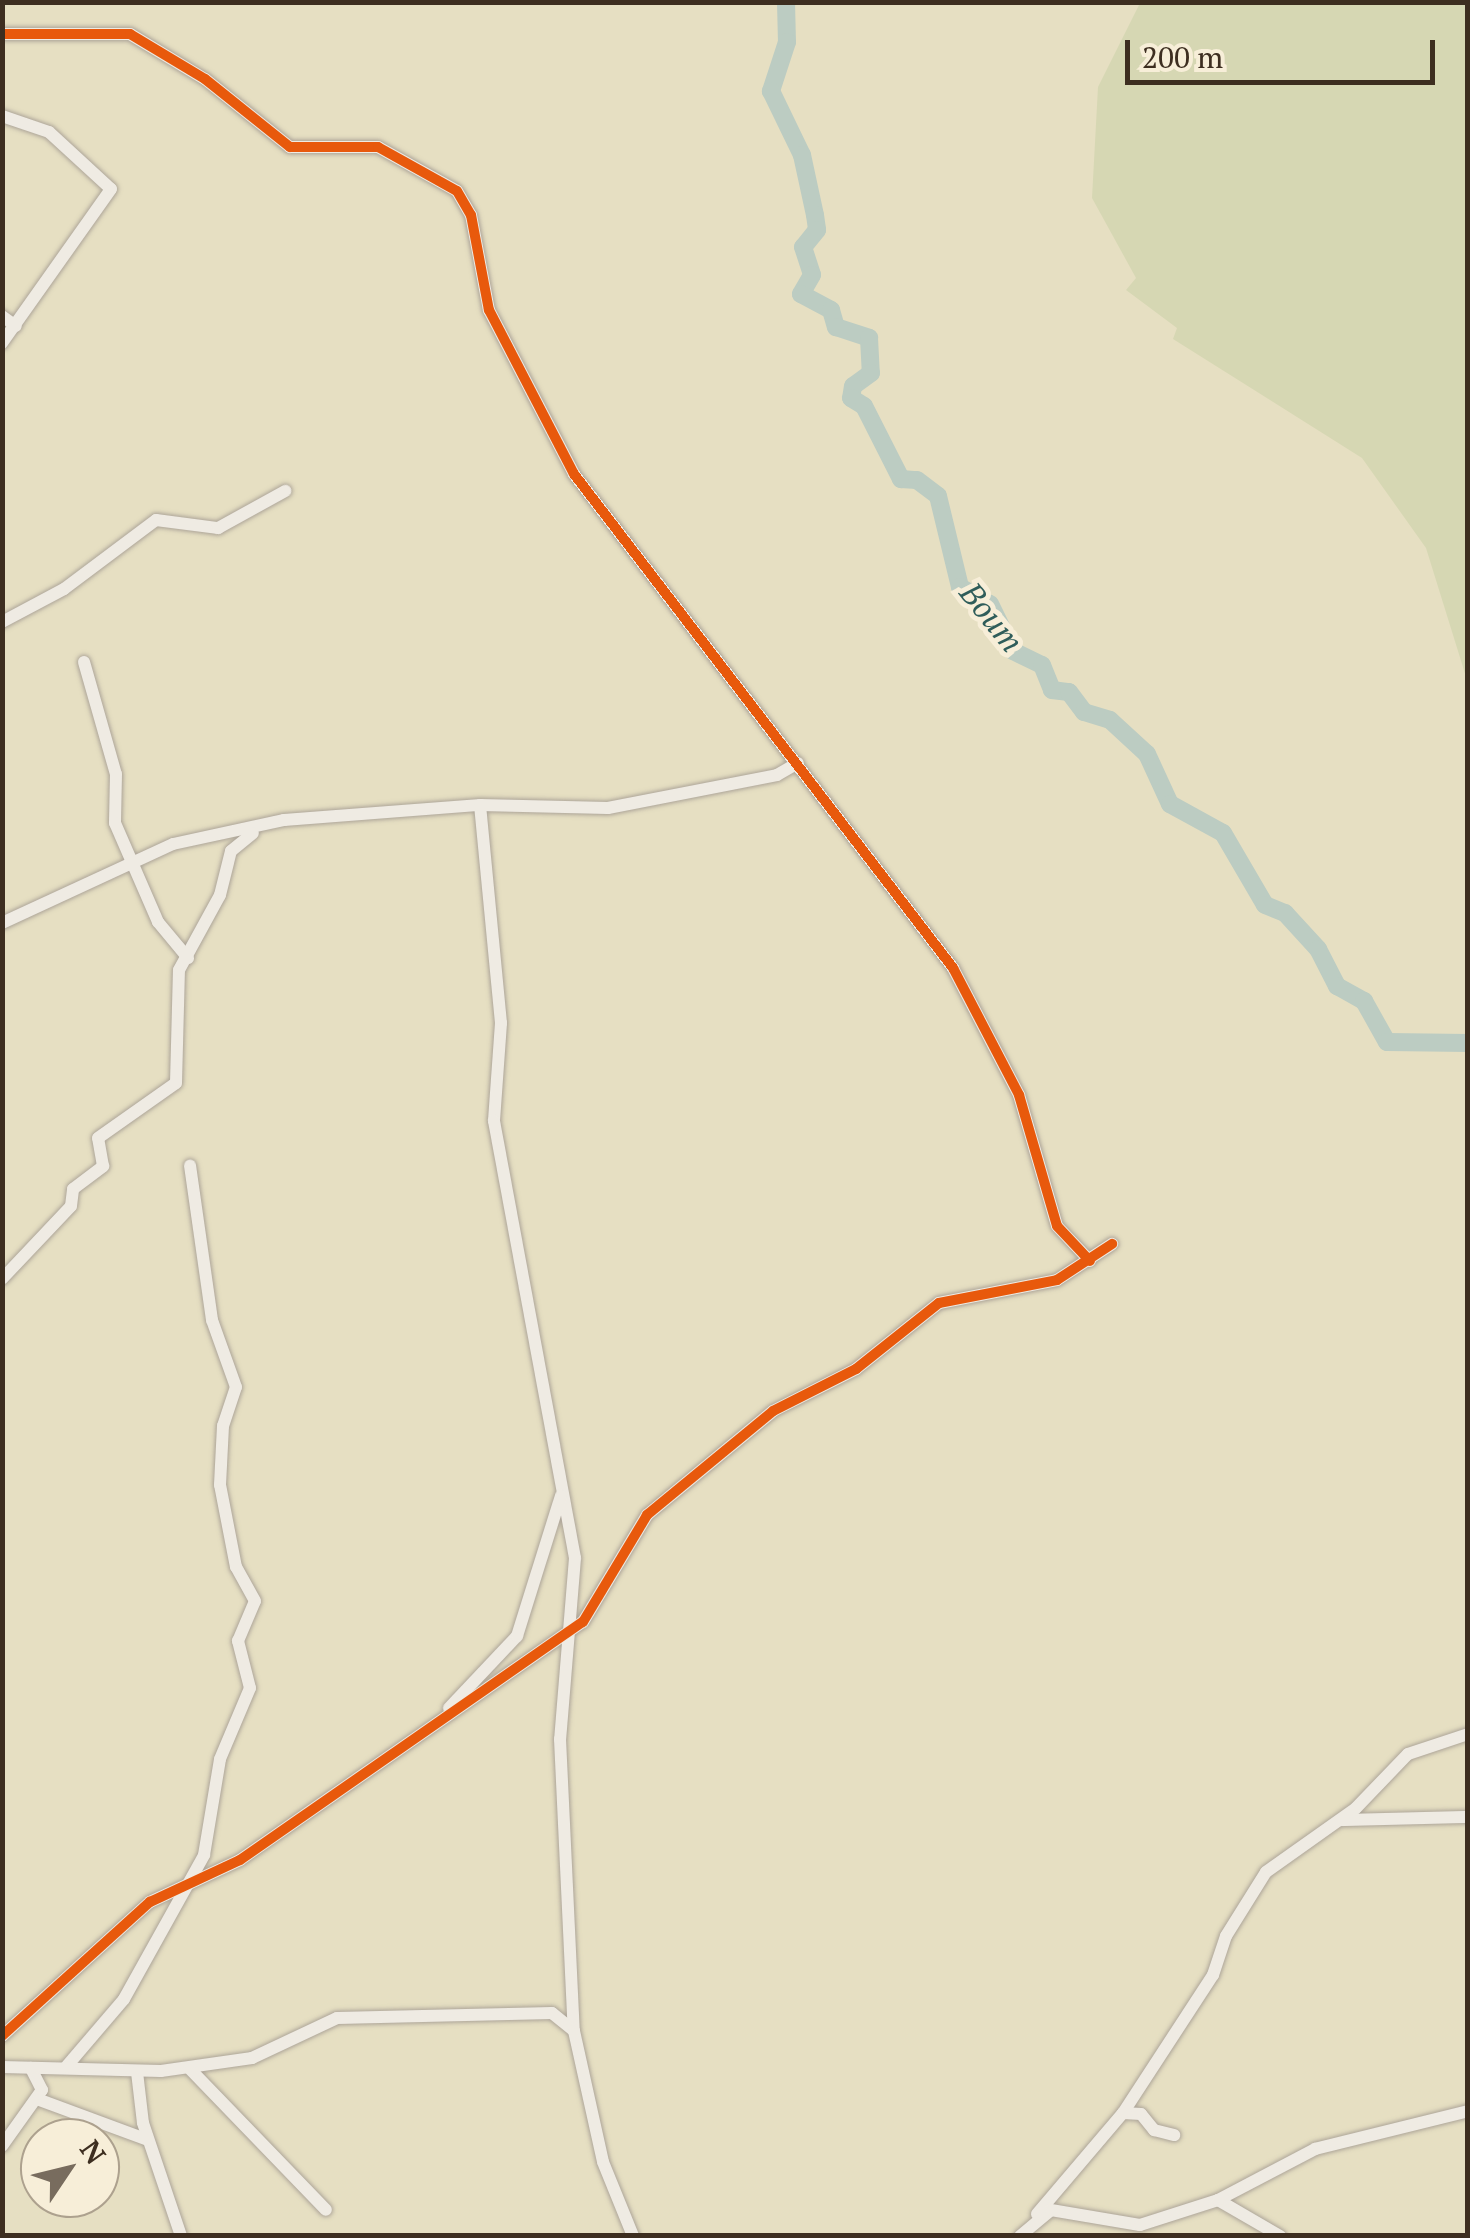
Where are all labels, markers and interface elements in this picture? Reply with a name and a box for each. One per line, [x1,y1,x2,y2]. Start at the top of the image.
scale bar [1130,20,1440,82]
text: 200 m [1142,37,1223,77]
water label: Boum [952,574,1032,660]
north arrow [20,2118,120,2218]
text: N [72,2132,115,2171]

